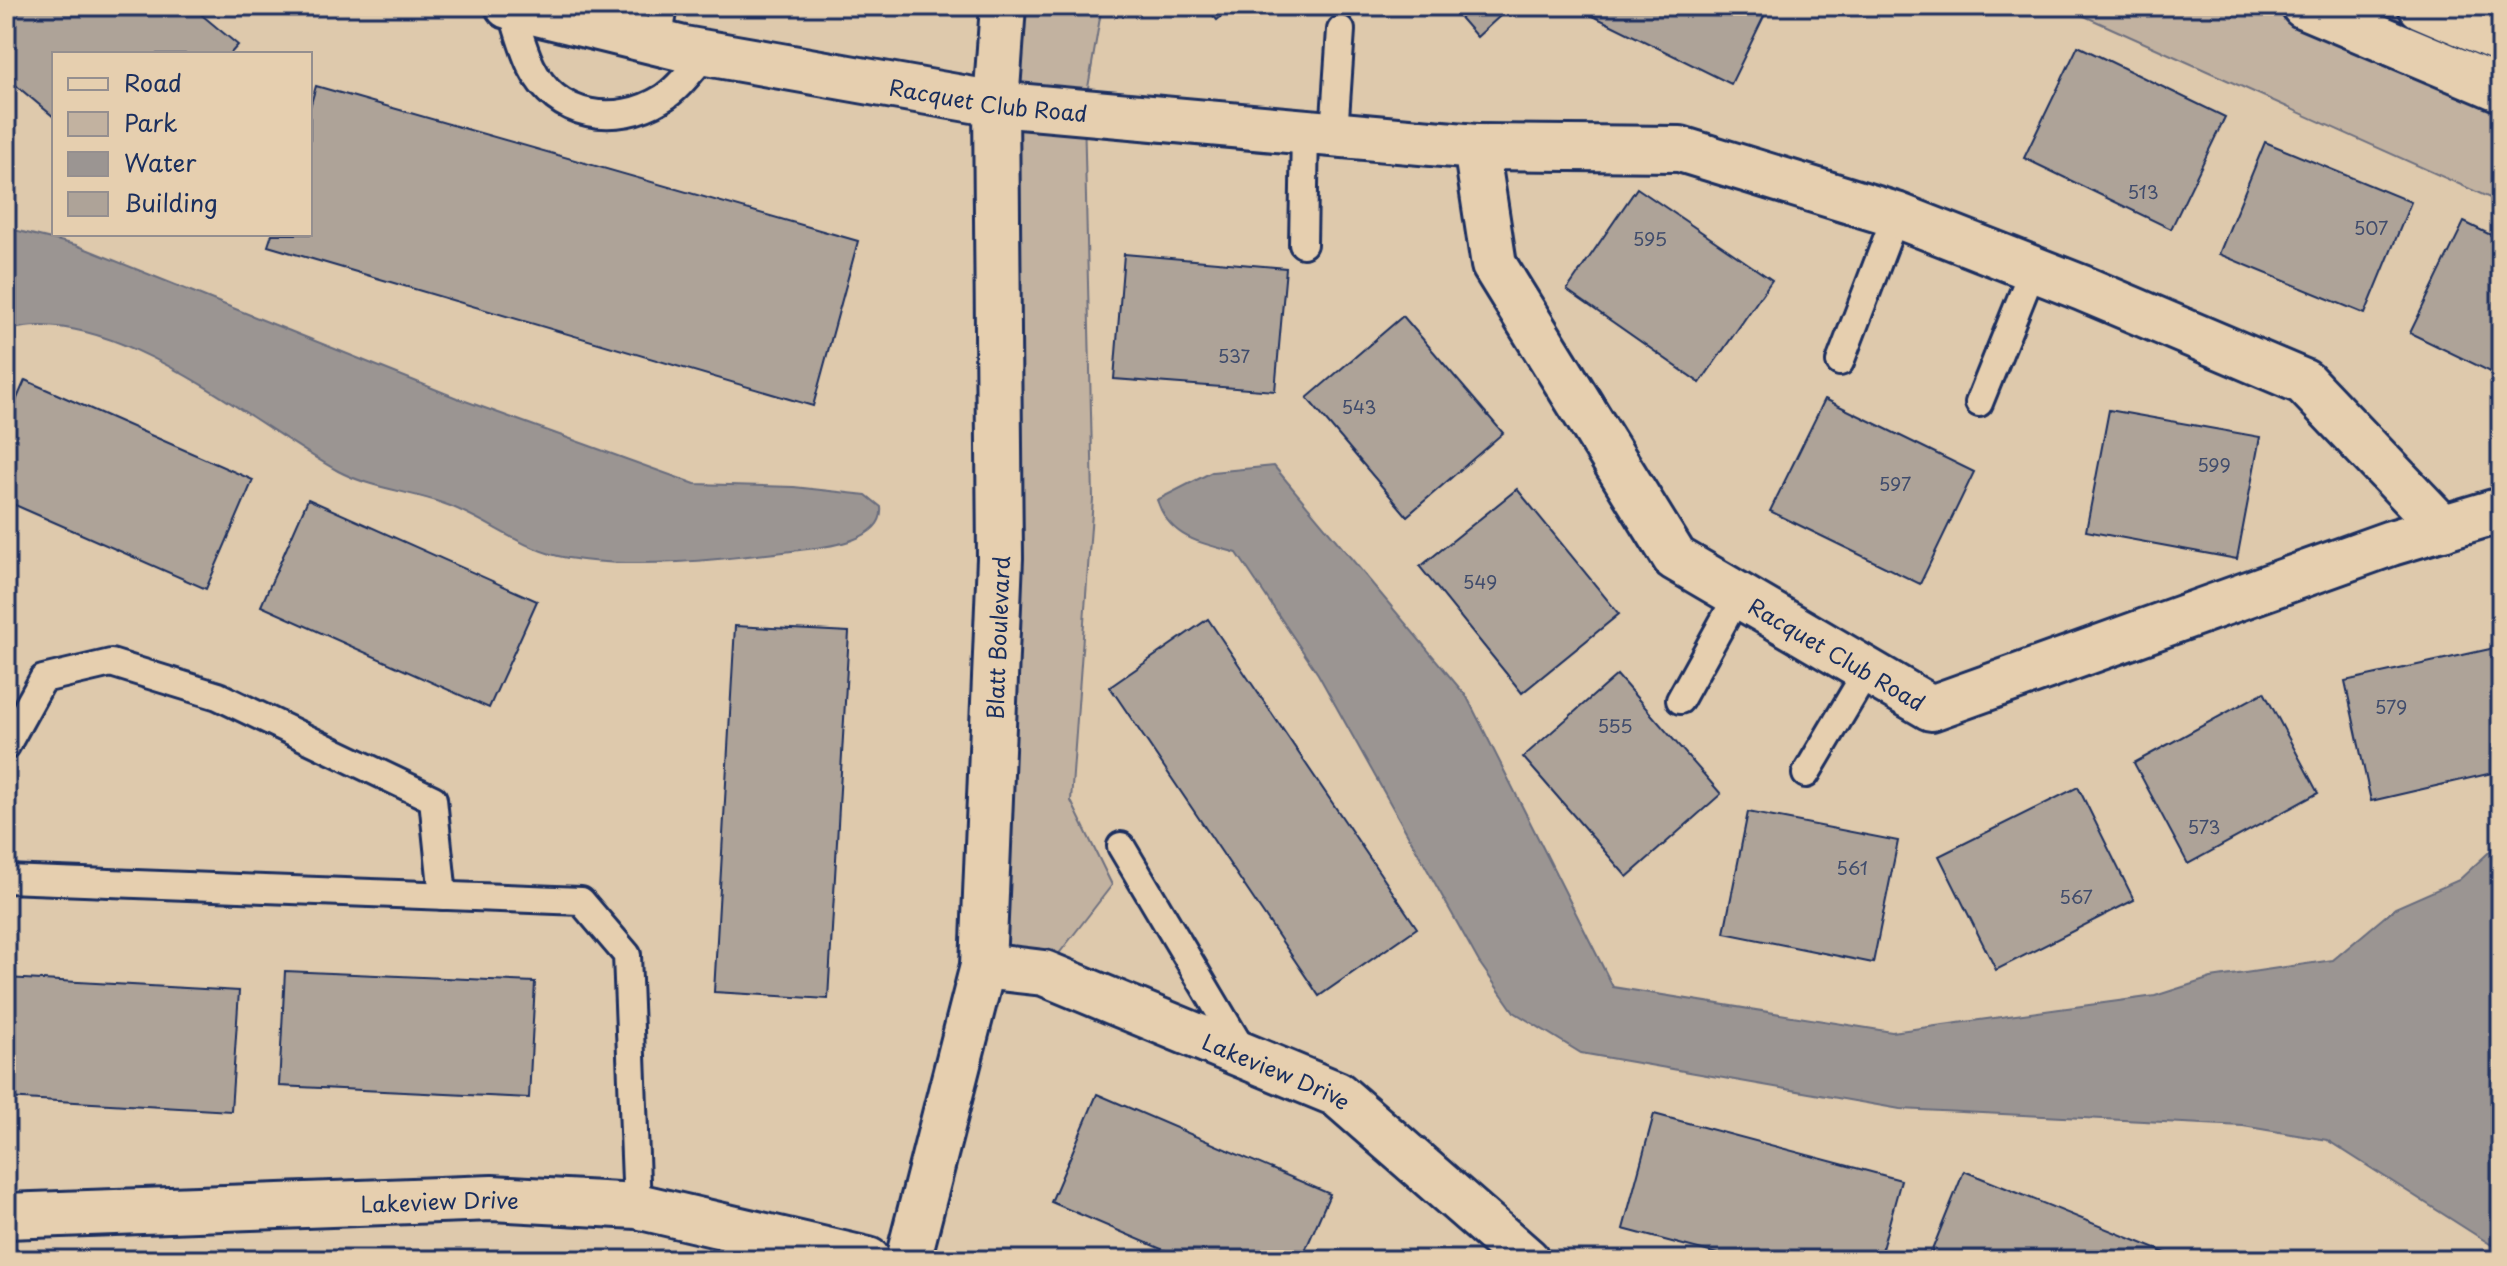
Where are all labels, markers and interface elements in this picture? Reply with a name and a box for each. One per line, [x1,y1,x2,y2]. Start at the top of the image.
legend [52,52,312,236]
text: Road [124,64,182,100]
street label: Racquet Club Road [887,69,1089,129]
text: Park [124,104,178,140]
text: Water [124,144,197,180]
house number: 513 [2127,178,2159,205]
text: Building [124,184,218,220]
house number: 507 [2354,214,2388,241]
house number: 595 [1633,225,1667,252]
house number: 537 [1218,342,1251,369]
house number: 543 [1342,393,1376,420]
house number: 599 [2197,451,2231,478]
house number: 597 [1879,470,1911,497]
street label: Blatt Boulevard [977,555,1017,720]
house number: 549 [1463,568,1497,595]
street label: Racquet Club Road [1743,589,1932,718]
house number: 579 [2375,693,2407,720]
house number: 555 [1598,712,1632,739]
house number: 573 [2188,813,2221,840]
house number: 561 [1836,854,1868,881]
house number: 567 [2059,883,2093,910]
street label: Lakeview Drive [1198,1024,1359,1116]
street label: Lakeview Drive [360,1181,520,1219]

